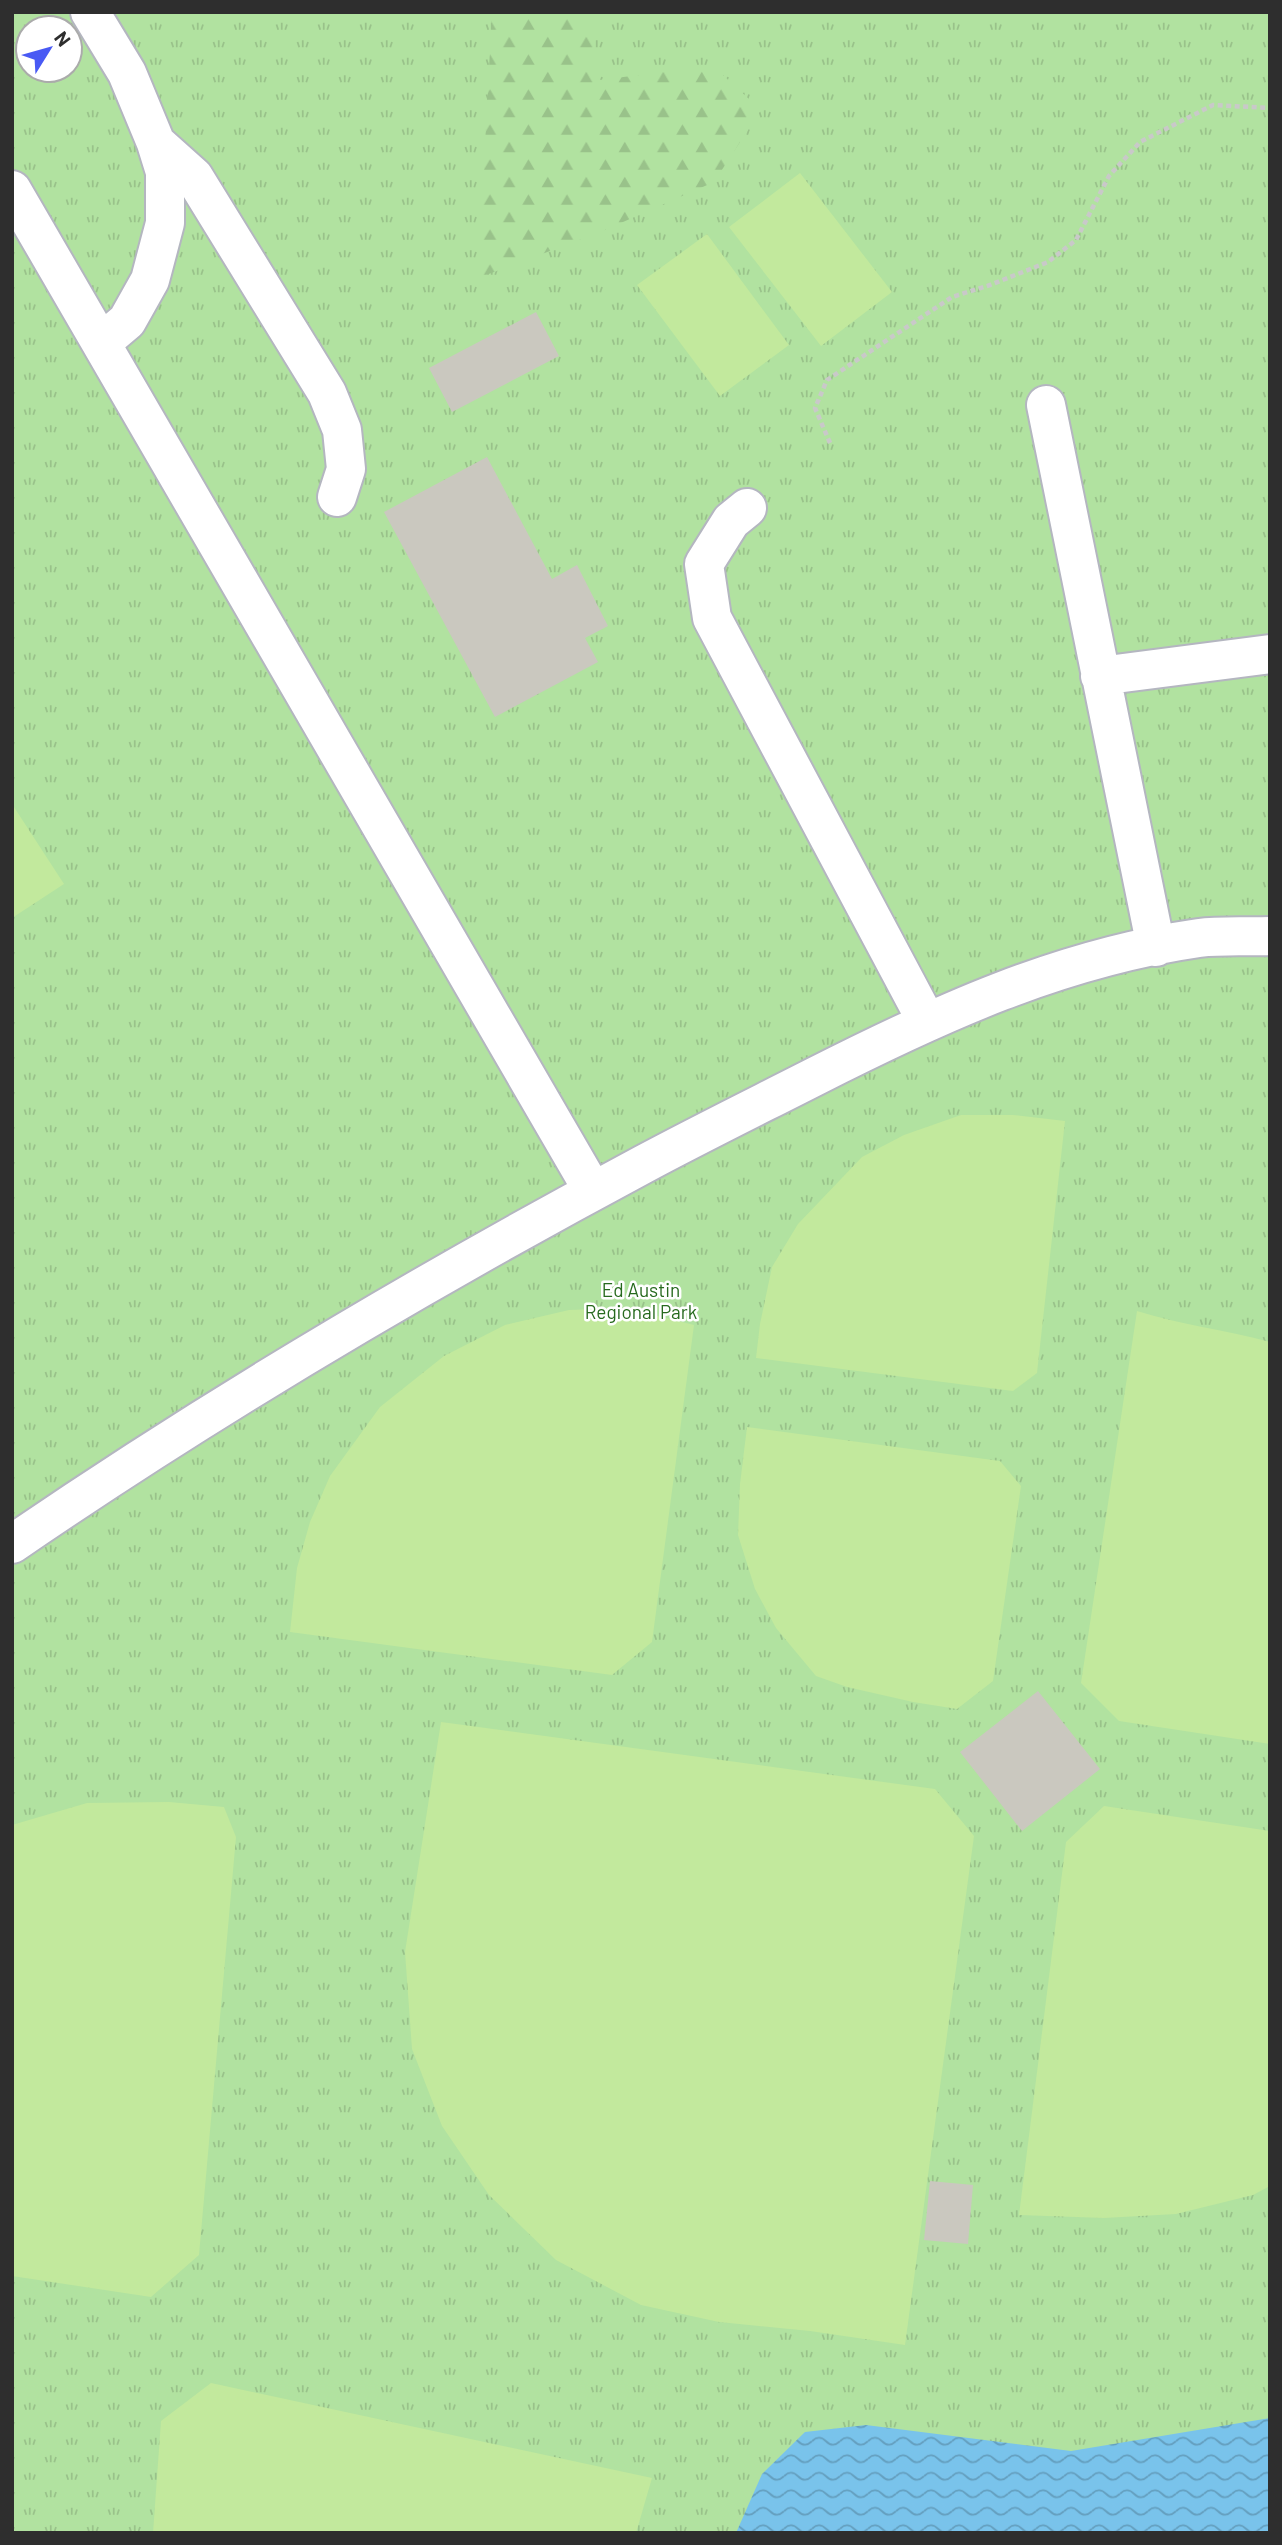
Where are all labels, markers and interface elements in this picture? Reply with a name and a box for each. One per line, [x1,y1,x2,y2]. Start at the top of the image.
north arrow [14,14,84,84]
text: N [50,26,76,50]
park label: Ed Austin Regional Park [585,1278,697,1323]

